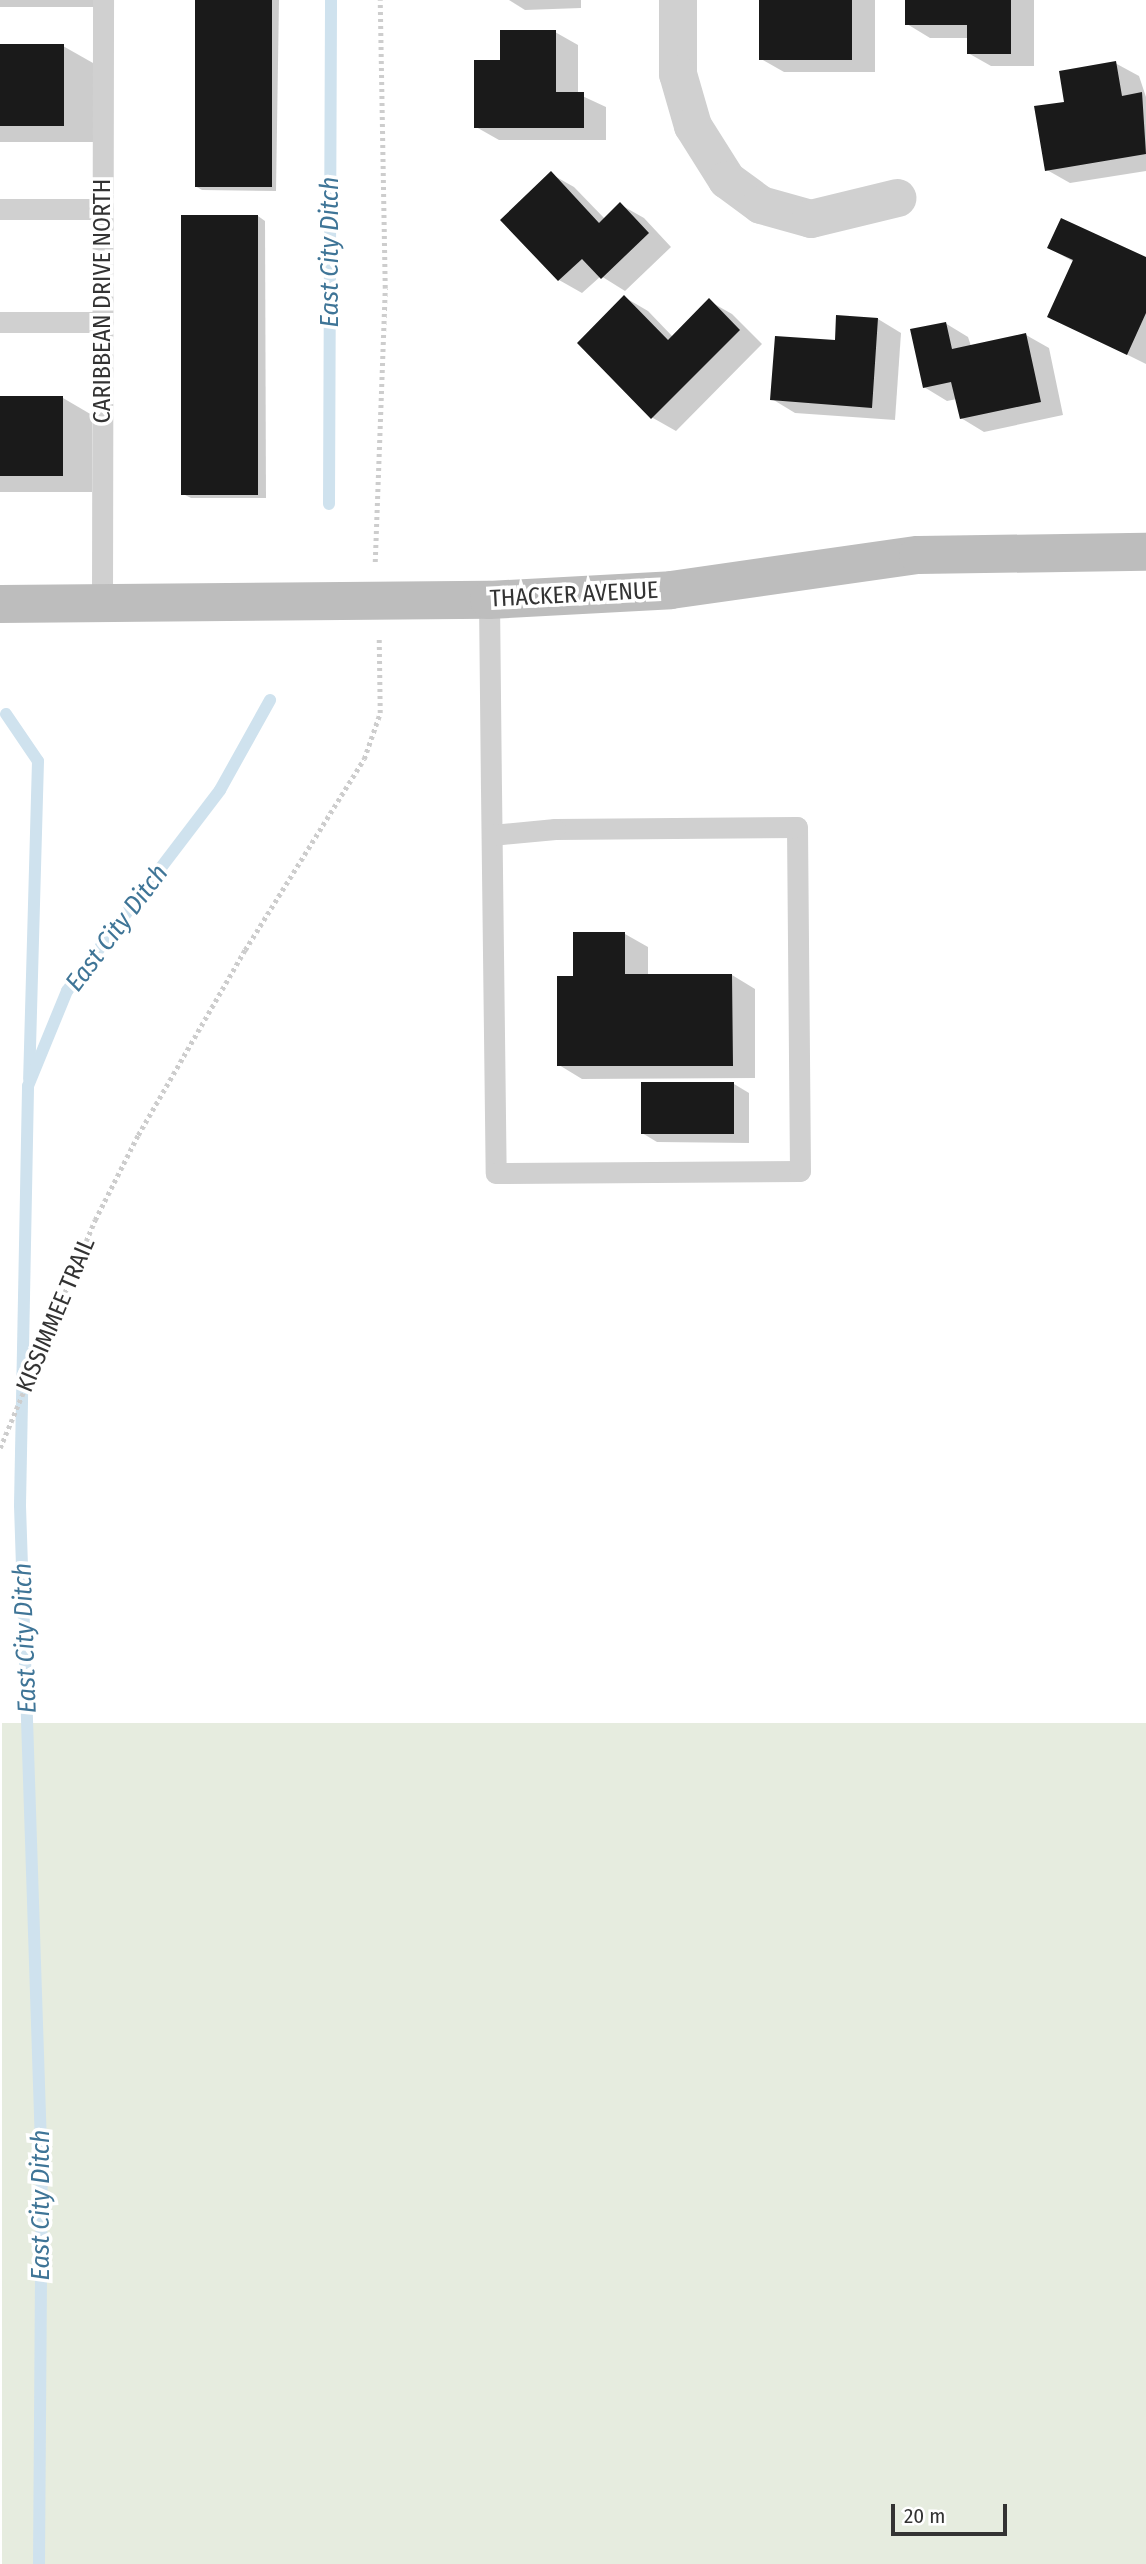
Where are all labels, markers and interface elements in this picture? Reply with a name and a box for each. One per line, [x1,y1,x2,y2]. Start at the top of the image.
water label: East City Ditch [314,177,346,327]
street label: CARIBBEAN DRIVE NORTH [89,179,117,423]
street label: THACKER AVENUE [489,576,659,614]
water label: East City Ditch [59,858,175,998]
street label: KISSIMMEE TRAIL [11,1234,101,1396]
water label: East City Ditch [7,1562,43,1714]
water label: East City Ditch [25,2130,57,2280]
scale bar [894,2490,1010,2534]
text: 20 m [904,2503,945,2529]

